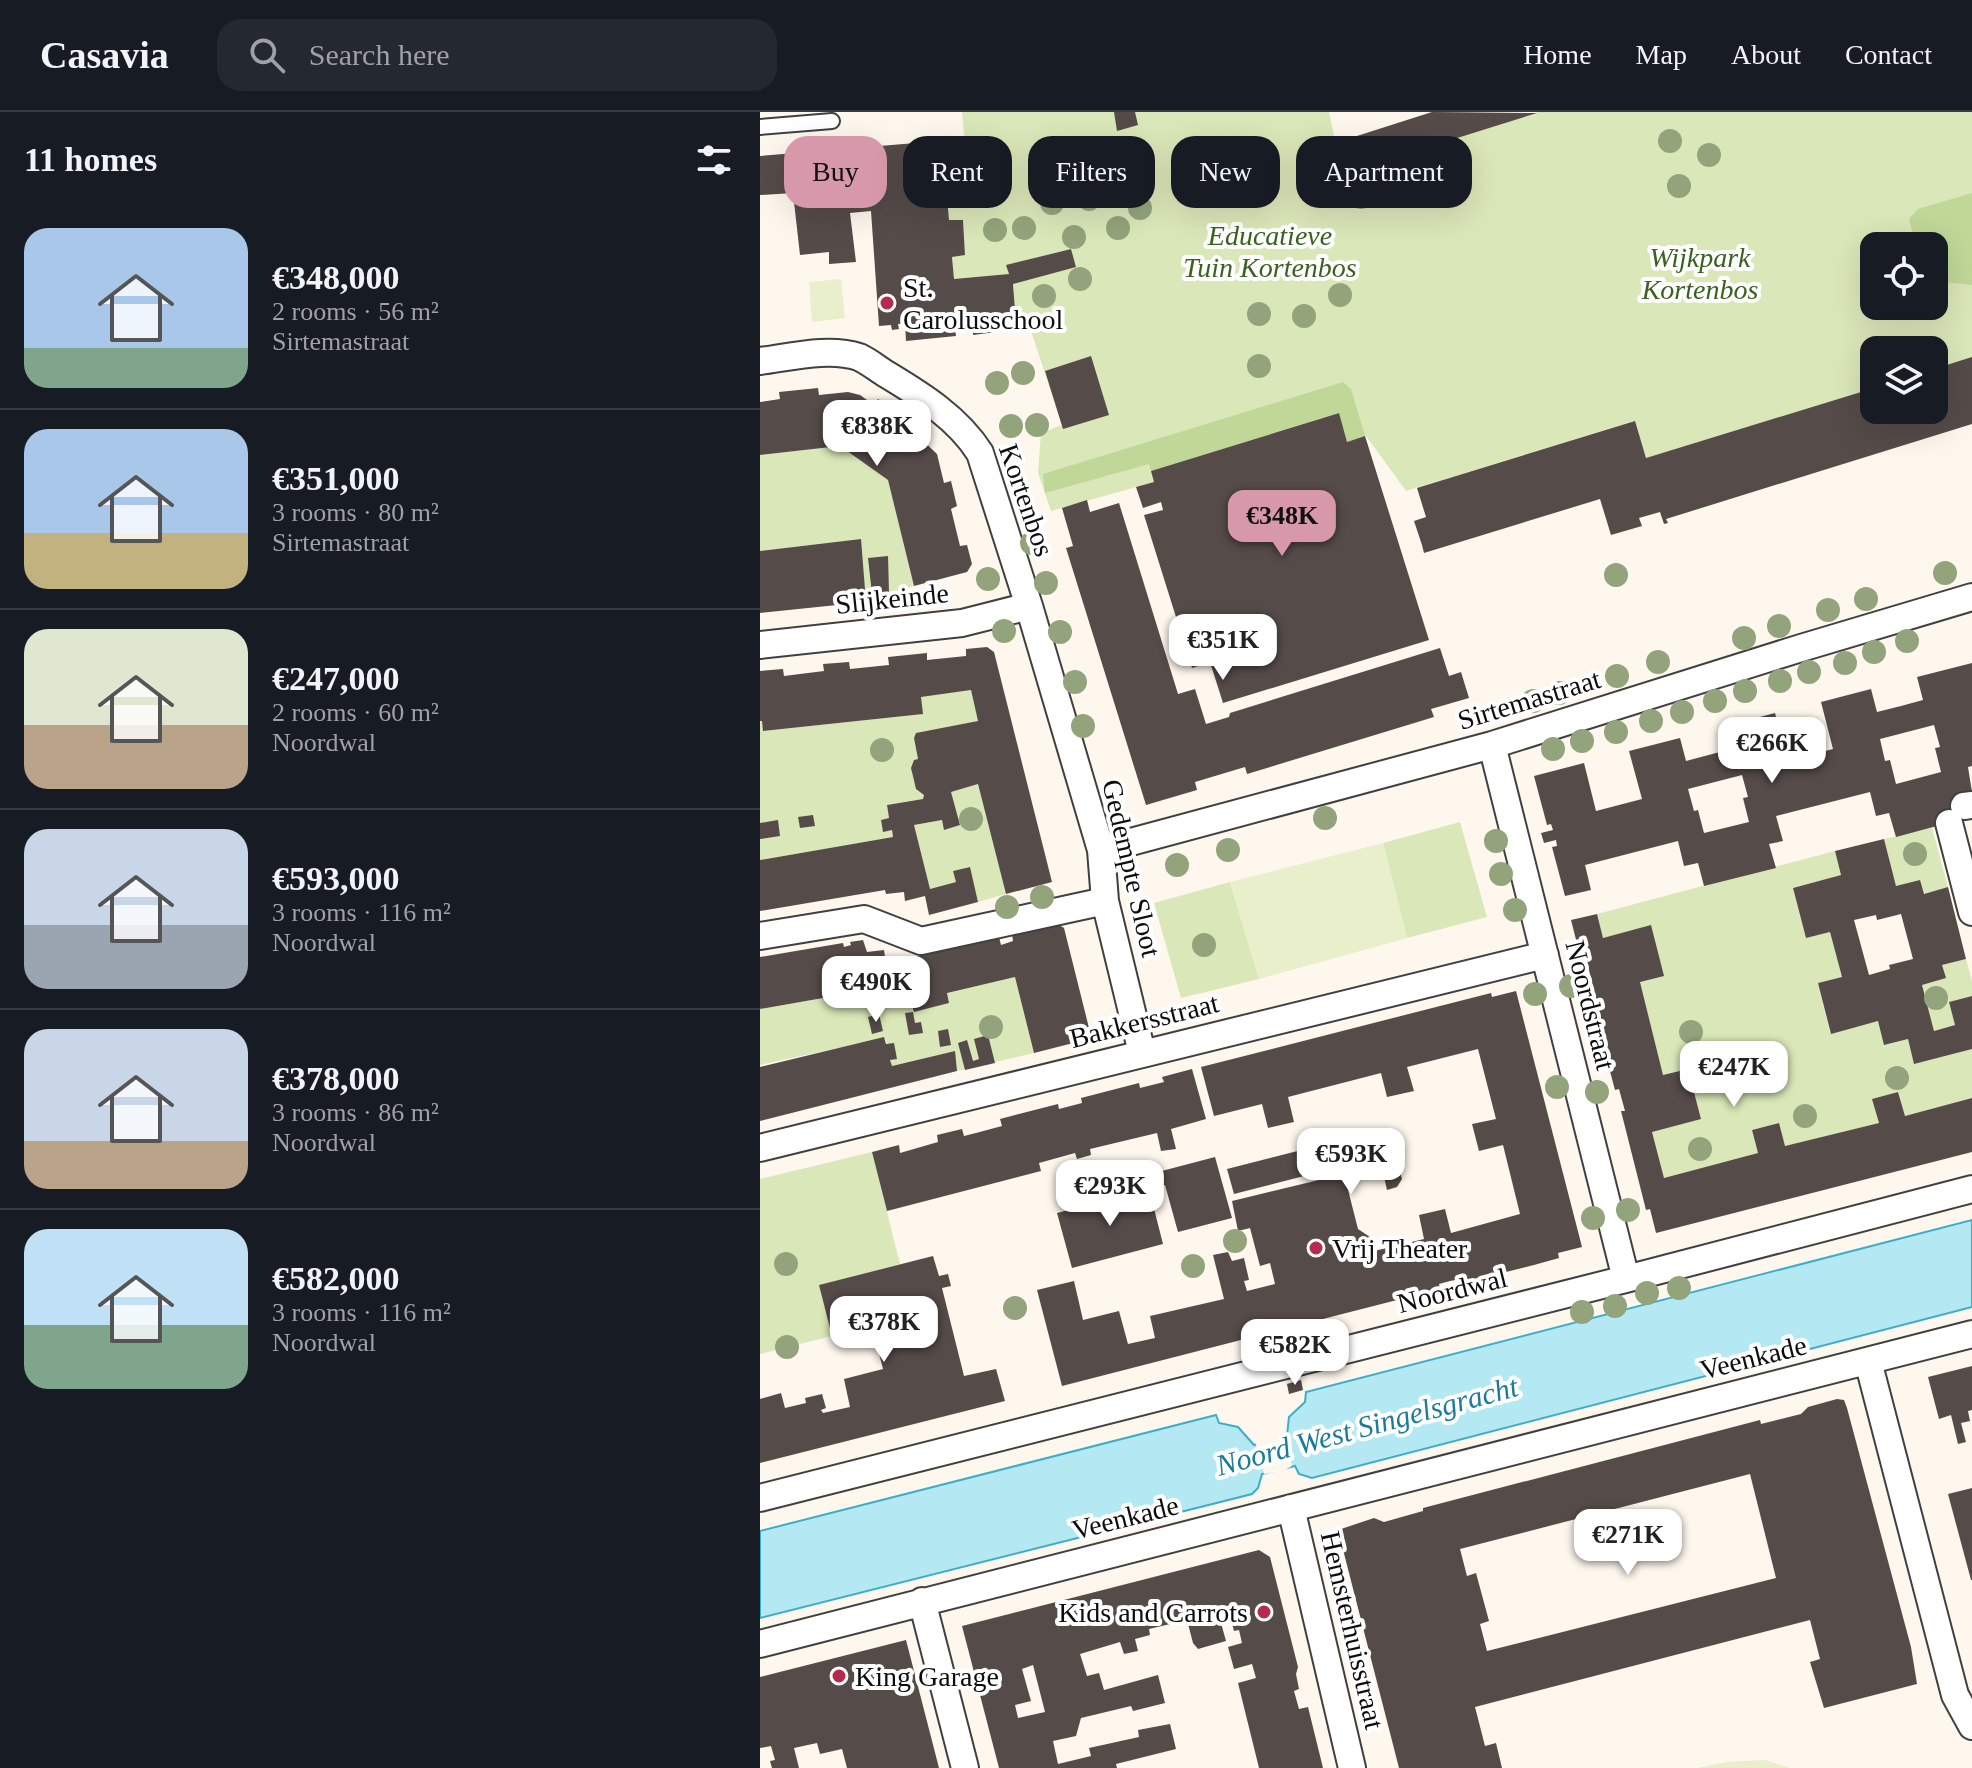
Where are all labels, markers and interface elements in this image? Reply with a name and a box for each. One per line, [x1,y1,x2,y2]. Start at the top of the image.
search box [217,19,777,91]
icon: search [245,33,289,77]
text: Casavia [40,34,169,76]
text: Search here [309,38,450,71]
text: Home [1523,39,1592,70]
text: Map [1636,39,1687,70]
text: About [1731,39,1801,70]
text: Contact [1845,39,1932,70]
chip: Buy [784,136,887,208]
chip: Rent [903,136,1012,208]
chip: Filters [1028,136,1155,208]
chip: New [1171,136,1280,208]
chip: Apartment [1296,136,1472,208]
icon: filters [692,138,736,182]
text: 11 homes [24,141,157,178]
park label: Educatieve Tuin Kortenbos [1183,220,1357,283]
map controls [1860,232,1948,424]
button: locate [1860,232,1948,320]
park label: Wijkpark Kortenbos [1641,242,1758,305]
text: €348,000 [272,259,400,296]
icon: home [88,260,184,356]
place label: St. Carolusschool [903,272,1063,335]
marker: St. Carolusschool [878,294,896,312]
text: 2 rooms · 56 m² [272,297,439,326]
text: Sirtemastraat [272,327,409,356]
button: layers [1860,336,1948,424]
pin: €838K [821,400,933,468]
text: €838K [841,411,913,440]
street label: Kortenbos [993,440,1060,560]
text: €351,000 [272,460,400,497]
icon: home [88,461,184,557]
pin: €348K [1226,490,1338,558]
text: 3 rooms · 80 m² [272,498,439,527]
text: €348K [1246,501,1318,530]
text: Sirtemastraat [272,528,409,557]
street label: Slijkeinde [834,577,950,620]
pin: €351K [1167,614,1279,682]
text: €351K [1187,625,1259,654]
text: €247,000 [272,660,400,697]
icon: home [88,661,184,757]
street label: Sirtemastraat [1454,663,1605,736]
text: 2 rooms · 60 m² [272,698,439,727]
pin: €266K [1716,717,1828,785]
text: Noordwal [272,728,376,757]
text: €266K [1736,728,1808,757]
street label: Gedempte Sloot [1096,776,1167,960]
text: €593,000 [272,860,400,897]
icon: home [88,861,184,957]
text: 3 rooms · 116 m² [272,898,451,927]
text: Noordwal [272,928,376,957]
street label: Noordstraat [1559,937,1622,1073]
pin: €490K [820,956,932,1024]
text: €490K [840,967,912,996]
street label: Bakkersstraat [1066,987,1222,1054]
pin: €247K [1678,1041,1790,1109]
text: €247K [1698,1052,1770,1081]
text: €378,000 [272,1060,400,1097]
icon: home [88,1061,184,1157]
text: 3 rooms · 86 m² [272,1098,439,1127]
text: Noordwal [272,1128,376,1157]
pin: €593K [1295,1128,1407,1196]
text: €593K [1315,1139,1387,1168]
pin: €293K [1054,1160,1166,1228]
text: €293K [1074,1171,1146,1200]
place label: Vrij Theater [1332,1233,1468,1264]
marker: Vrij Theater [1307,1239,1325,1257]
text: €582,000 [272,1260,400,1297]
icon: home [88,1261,184,1357]
street label: Noordwal [1394,1262,1510,1319]
pin: €378K [828,1296,940,1364]
text: 3 rooms · 116 m² [272,1298,451,1327]
text: €378K [848,1307,920,1336]
pin: €582K [1239,1319,1351,1387]
text: Noordwal [272,1328,376,1357]
street label: Veenkade [1697,1329,1810,1386]
text: €582K [1259,1330,1331,1359]
water label: Noord West Singelsgracht [1211,1369,1522,1482]
street label: Veenkade [1069,1489,1182,1546]
pin: €271K [1572,1509,1684,1577]
text: €271K [1592,1520,1664,1549]
street label: Hemsterhuisstraat [1315,1528,1390,1732]
place label: Kids and Carrots [1058,1597,1248,1628]
marker: Kids and Carrots [1255,1603,1273,1621]
place label: King Garage [855,1661,999,1692]
marker: King Garage [830,1667,848,1685]

